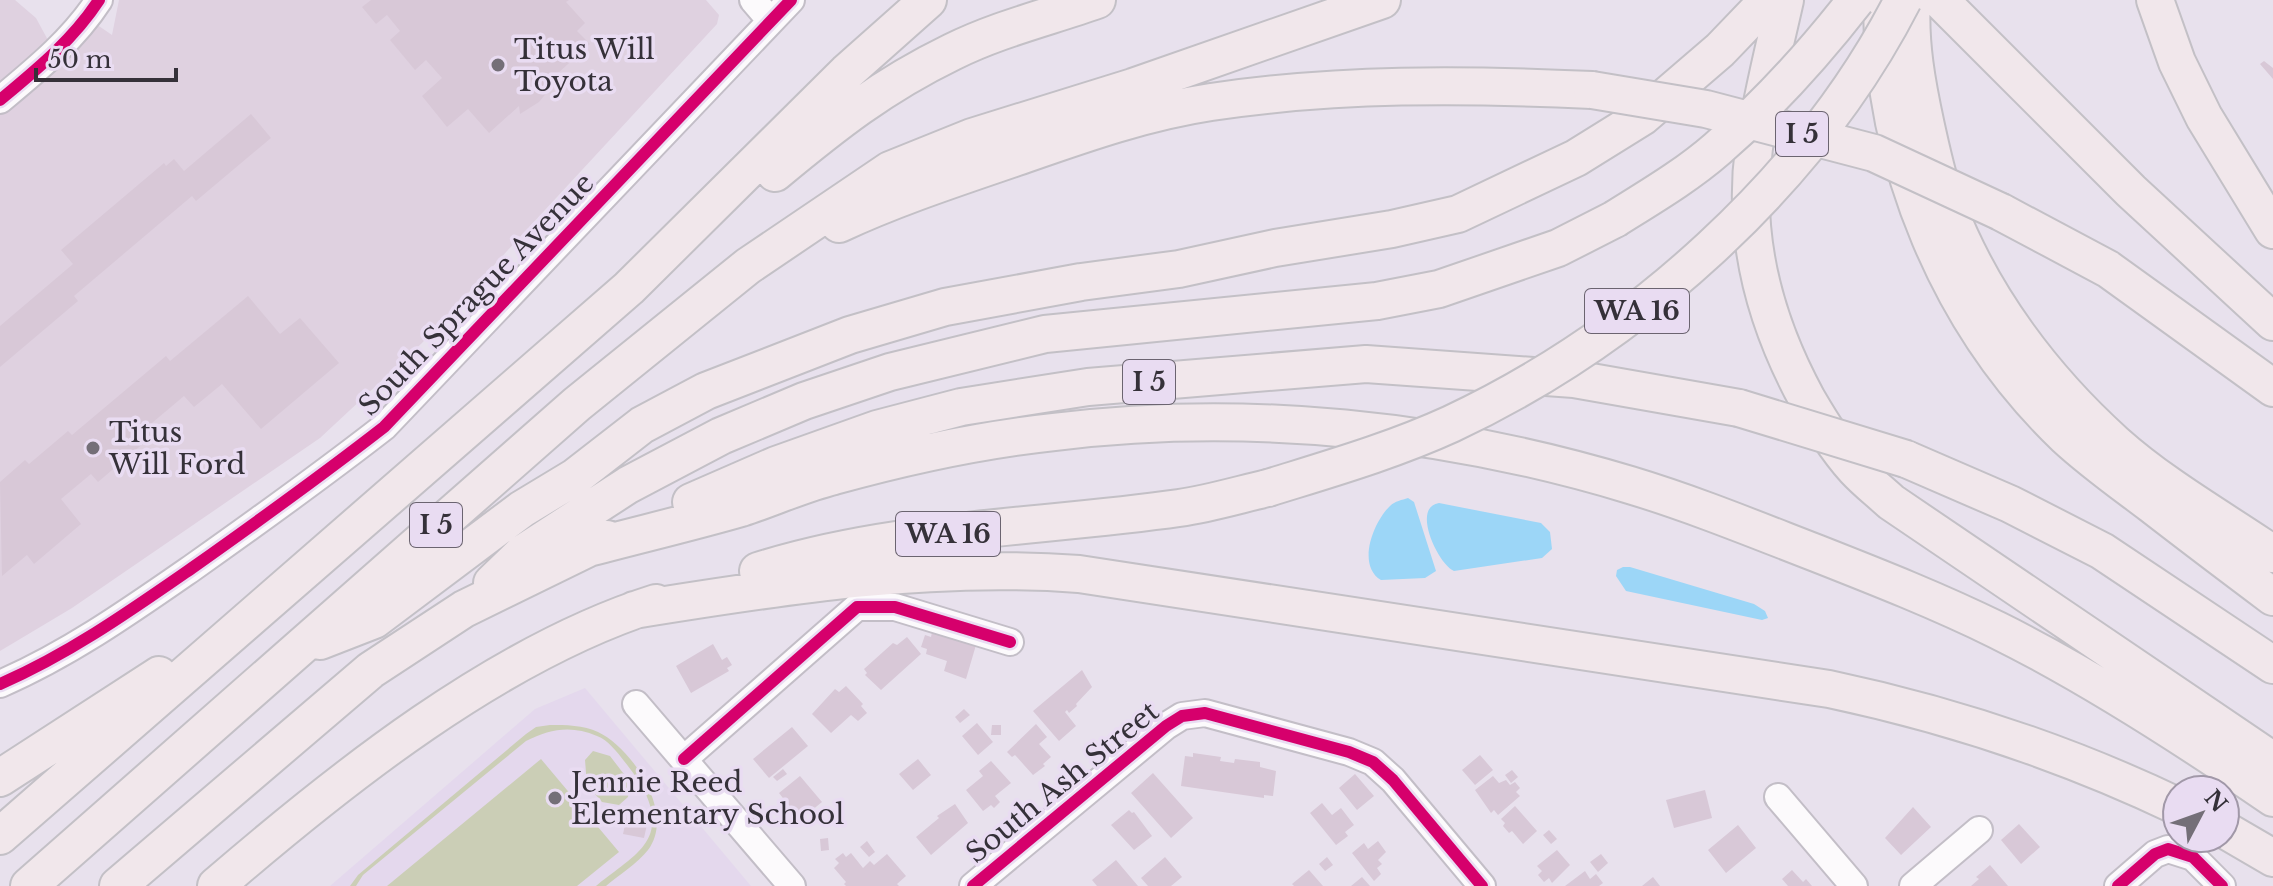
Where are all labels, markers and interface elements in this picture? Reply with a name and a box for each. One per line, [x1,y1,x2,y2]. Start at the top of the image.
scale bar [36,32,176,82]
place label: Titus Will Toyota [514,32,655,99]
text: 50 m [48,45,112,74]
marker: Titus Will Toyota [489,56,507,74]
road number: I 5 [1776,112,1828,156]
street label: South Sprague Avenue [351,166,601,423]
road number: WA 16 [1585,289,1689,333]
road number: I 5 [1123,360,1175,404]
place label: Titus Will Ford [108,415,245,482]
marker: Titus Will Ford [84,439,102,457]
road number: I 5 [410,503,462,547]
road number: WA 16 [896,512,1000,556]
street label: South Ash Street [959,694,1166,871]
place label: Jennie Reed Elementary School [567,765,844,832]
north arrow [2161,774,2241,854]
text: N [2199,785,2233,818]
marker: Jennie Reed Elementary School [546,789,564,807]

